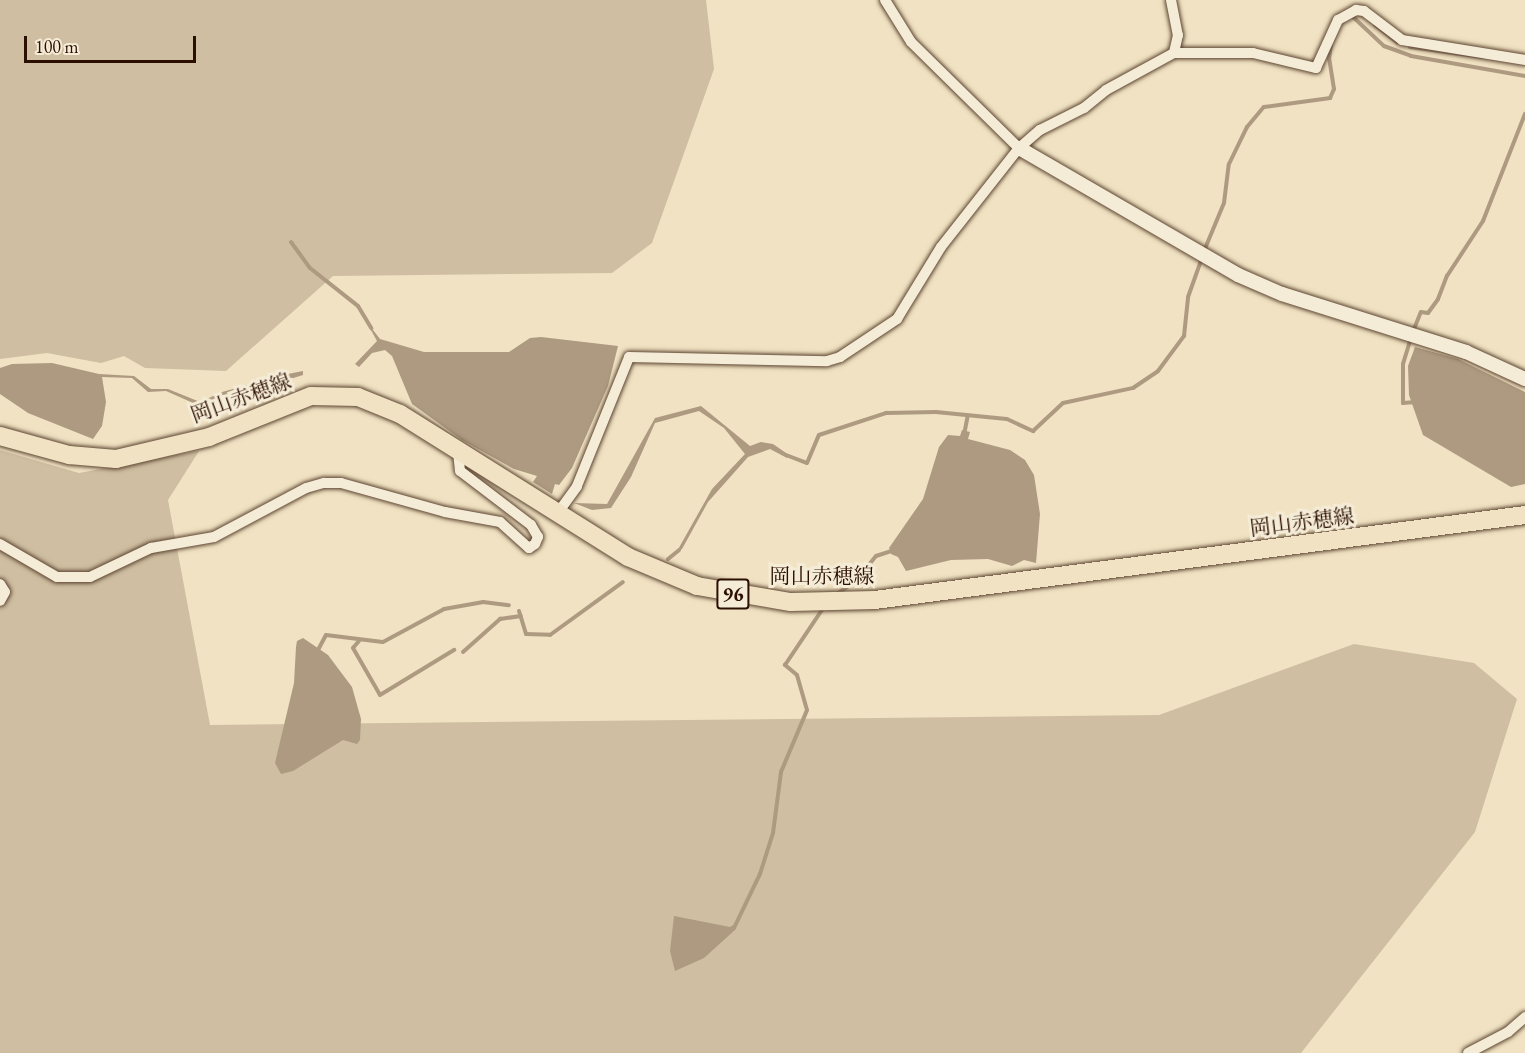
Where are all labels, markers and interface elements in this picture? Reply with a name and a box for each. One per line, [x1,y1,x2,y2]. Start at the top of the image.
scale bar [27,24,200,62]
text: 100 m [35,35,79,58]
street label: 岡山赤穂線 [187,368,295,428]
street label: 岡山赤穂線 [1248,503,1356,541]
street label: 岡山赤穂線 [770,563,874,589]
road number: 96 [715,577,751,611]

